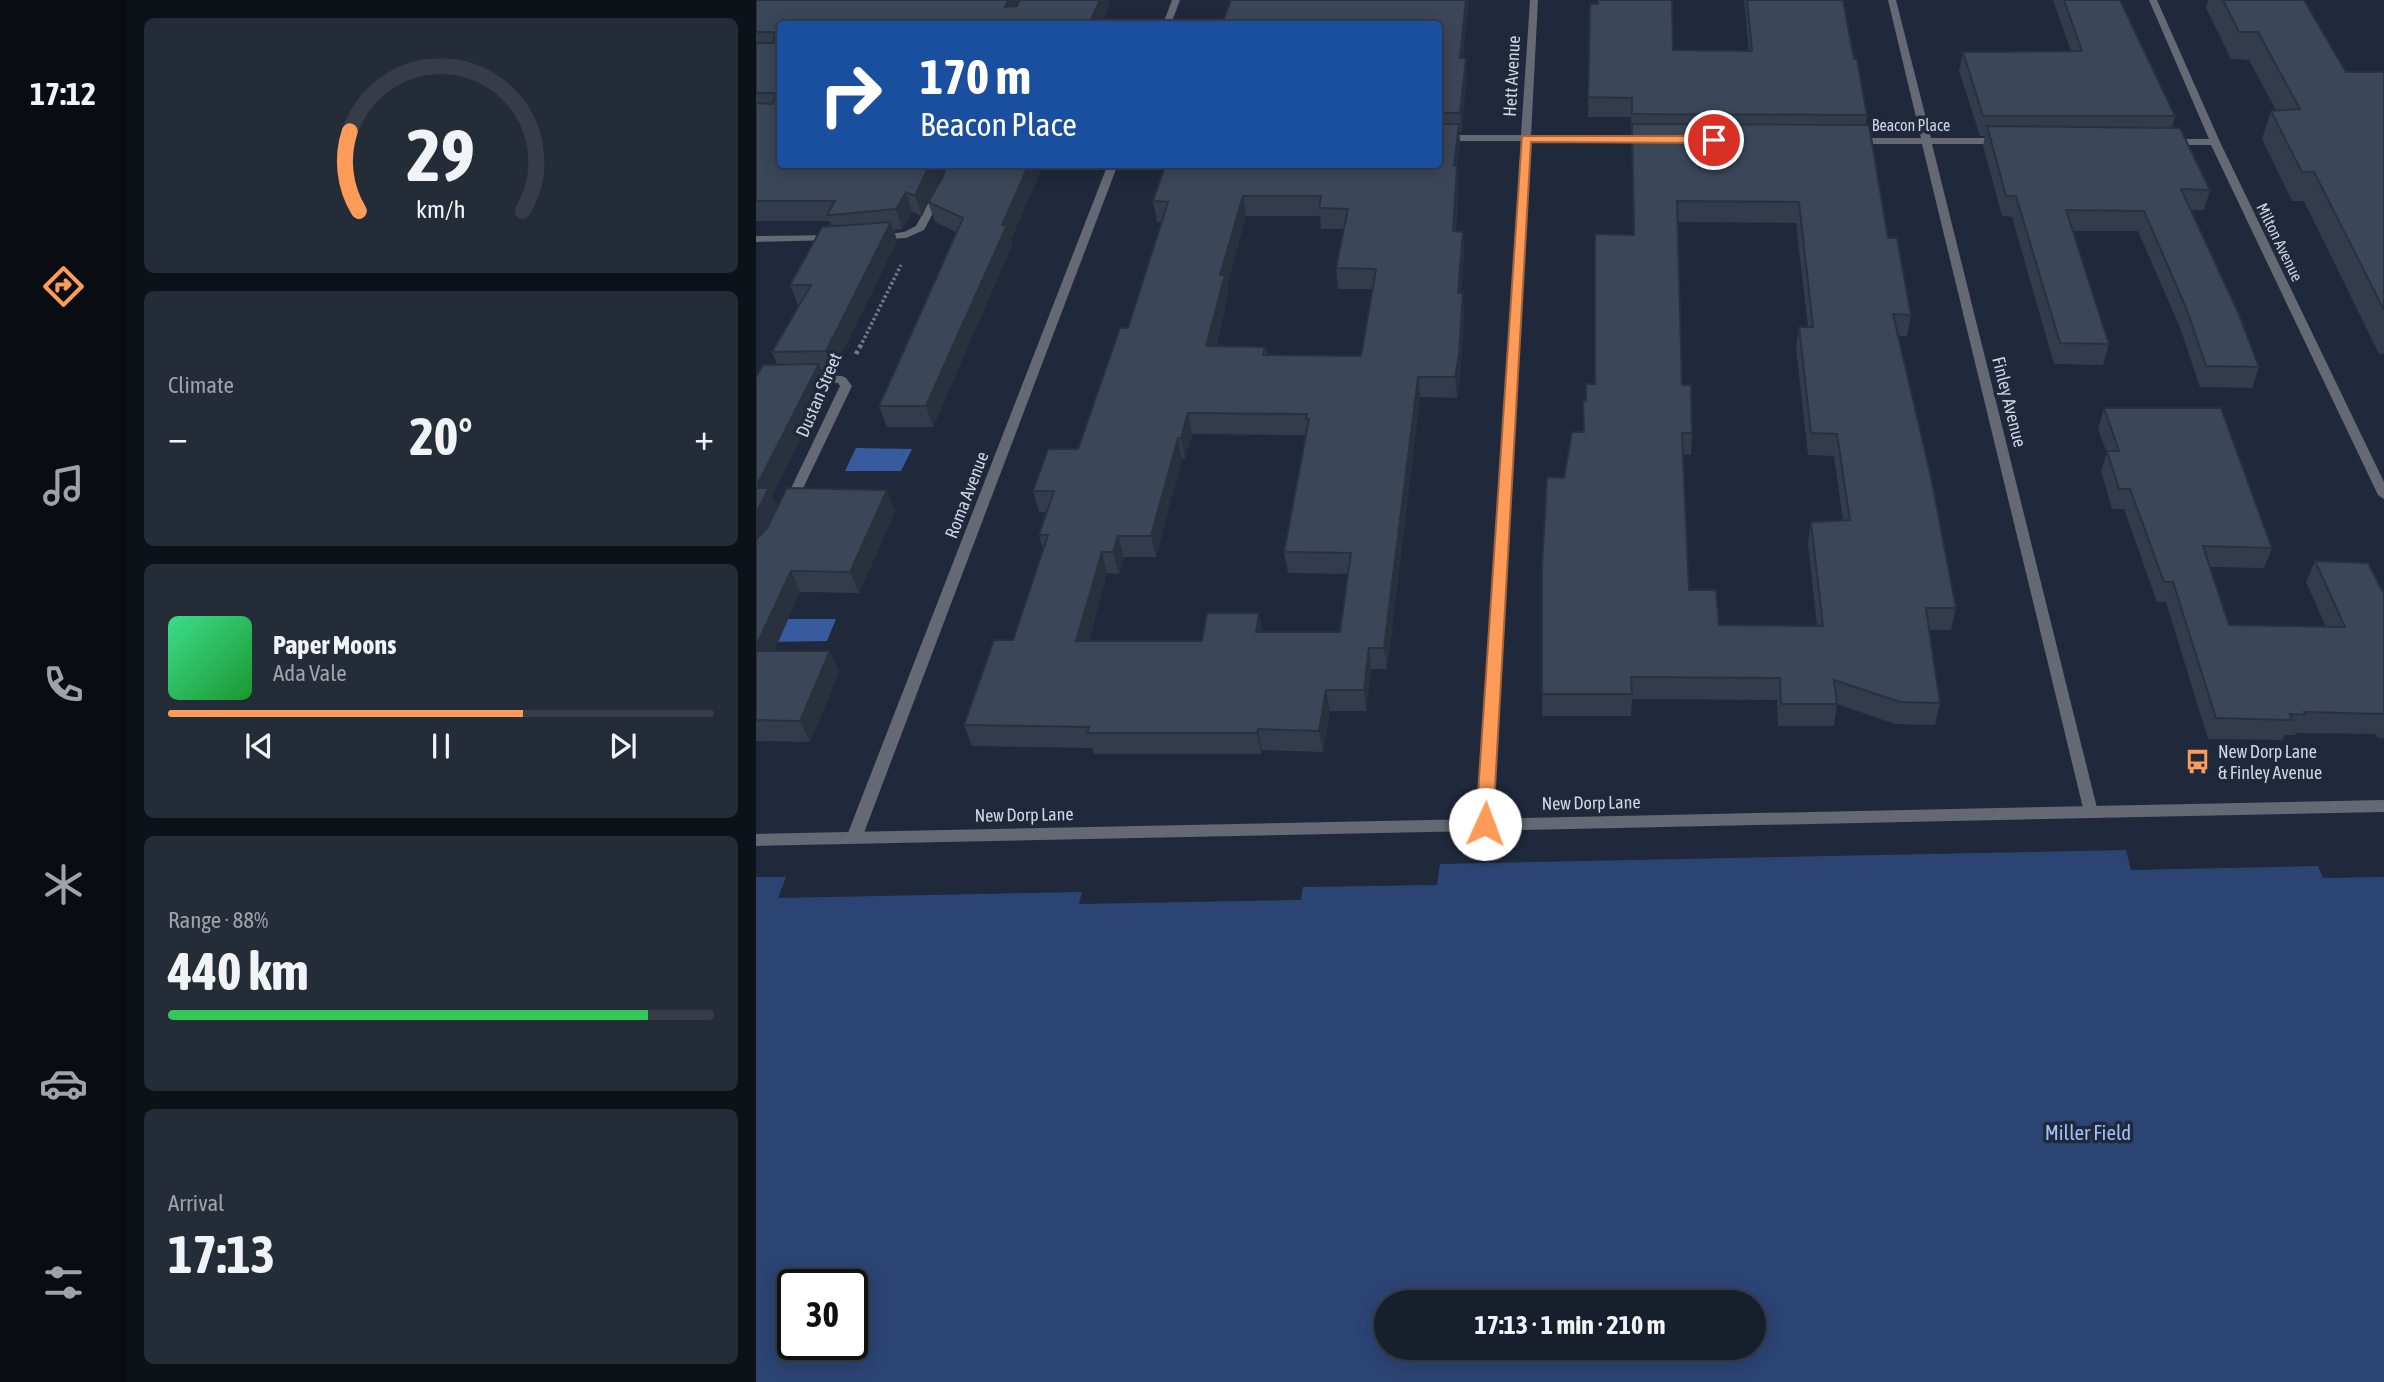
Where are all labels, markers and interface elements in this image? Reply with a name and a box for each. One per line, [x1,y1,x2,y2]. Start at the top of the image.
street label: Hett Avenue [1499,35,1524,117]
text: 170 m [920,48,1031,104]
icon: right [805,49,896,140]
text: 17:12 [30,75,96,112]
text: Beacon Place [920,106,1077,143]
pin [1684,110,1744,170]
text: 29 [407,114,475,197]
street label: Beacon Place [1872,116,1950,134]
icon: arrive [1695,121,1733,159]
text: km/h [416,195,466,223]
street label: Milton Avenue [2253,200,2307,284]
icon: directions [39,262,88,311]
street label: Dustan Street [791,350,846,440]
street label: Finley Avenue [1988,355,2031,449]
text: Climate [168,372,234,398]
text: 20° [409,406,473,466]
text: − [168,415,188,458]
text: + [694,415,714,458]
street label: Roma Avenue [940,449,993,541]
icon: music [39,461,88,510]
text: Paper Moons [273,630,396,660]
icon: phone [39,660,88,709]
text: Ada Vale [273,660,347,686]
icon: previous [240,727,278,765]
icon: pause [422,727,460,765]
icon: next [604,727,642,765]
place label: New Dorp Lane & Finley Avenue [2218,741,2322,783]
bus stop icon: New Dorp Lane & Finley Avenue [2184,748,2212,776]
position arrow [1448,787,1522,861]
street label: New Dorp Lane [1541,791,1641,814]
street label: New Dorp Lane [974,803,1074,826]
icon: climate [39,860,88,909]
text: Range · 88% [168,907,268,933]
text: 440 km [168,941,309,1001]
icon: car [39,1059,88,1108]
park label: Miller Field [2045,1120,2131,1144]
text: Arrival [168,1190,224,1216]
text: 17:13 [168,1224,275,1284]
icon: filters [39,1258,88,1307]
speed limit sign: 30 [777,1269,868,1360]
text: 17:13 · 1 min · 210 m [1475,1310,1665,1340]

